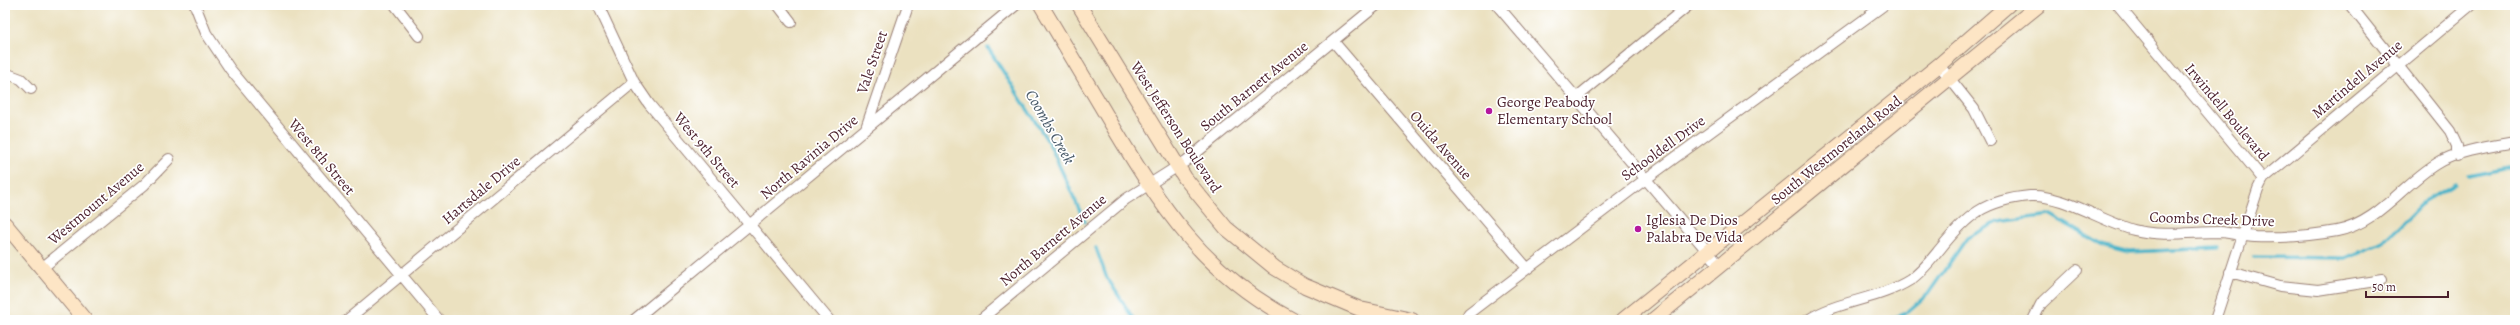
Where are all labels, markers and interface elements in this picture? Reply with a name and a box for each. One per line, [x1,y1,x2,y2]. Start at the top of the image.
street label: Vale Street [852,28,892,97]
street label: Martindell Avenue [2308,35,2407,123]
street label: South Barnett Avenue [1196,36,1312,136]
street label: West Jefferson Boulevard [1125,57,1226,197]
street label: Irwindell Boulevard [2180,59,2274,166]
water label: Coombs Creek [1020,86,1080,168]
street label: South Westmoreland Road [1766,90,1906,209]
place label: George Peabody Elementary School [1497,92,1612,129]
street label: Ouida Avenue [1405,106,1477,184]
marker: George Peabody Elementary School [1484,106,1494,116]
street label: West 9th Street [669,107,745,192]
street label: North Ravinia Drive [756,110,862,204]
street label: Schooldell Drive [1617,111,1709,185]
street label: West 8th Street [284,114,360,199]
street label: Hartsdale Drive [437,151,525,229]
street label: Westmount Avenue [43,157,148,250]
street label: North Barnett Avenue [995,189,1111,291]
street label: Coombs Creek Drive [2149,207,2275,231]
place label: Iglesia De Dios Palabra De Vida [1646,210,1743,247]
marker: Iglesia De Dios Palabra De Vida [1633,224,1643,234]
scale bar [2366,273,2448,299]
text: 50 m [2372,279,2396,295]

